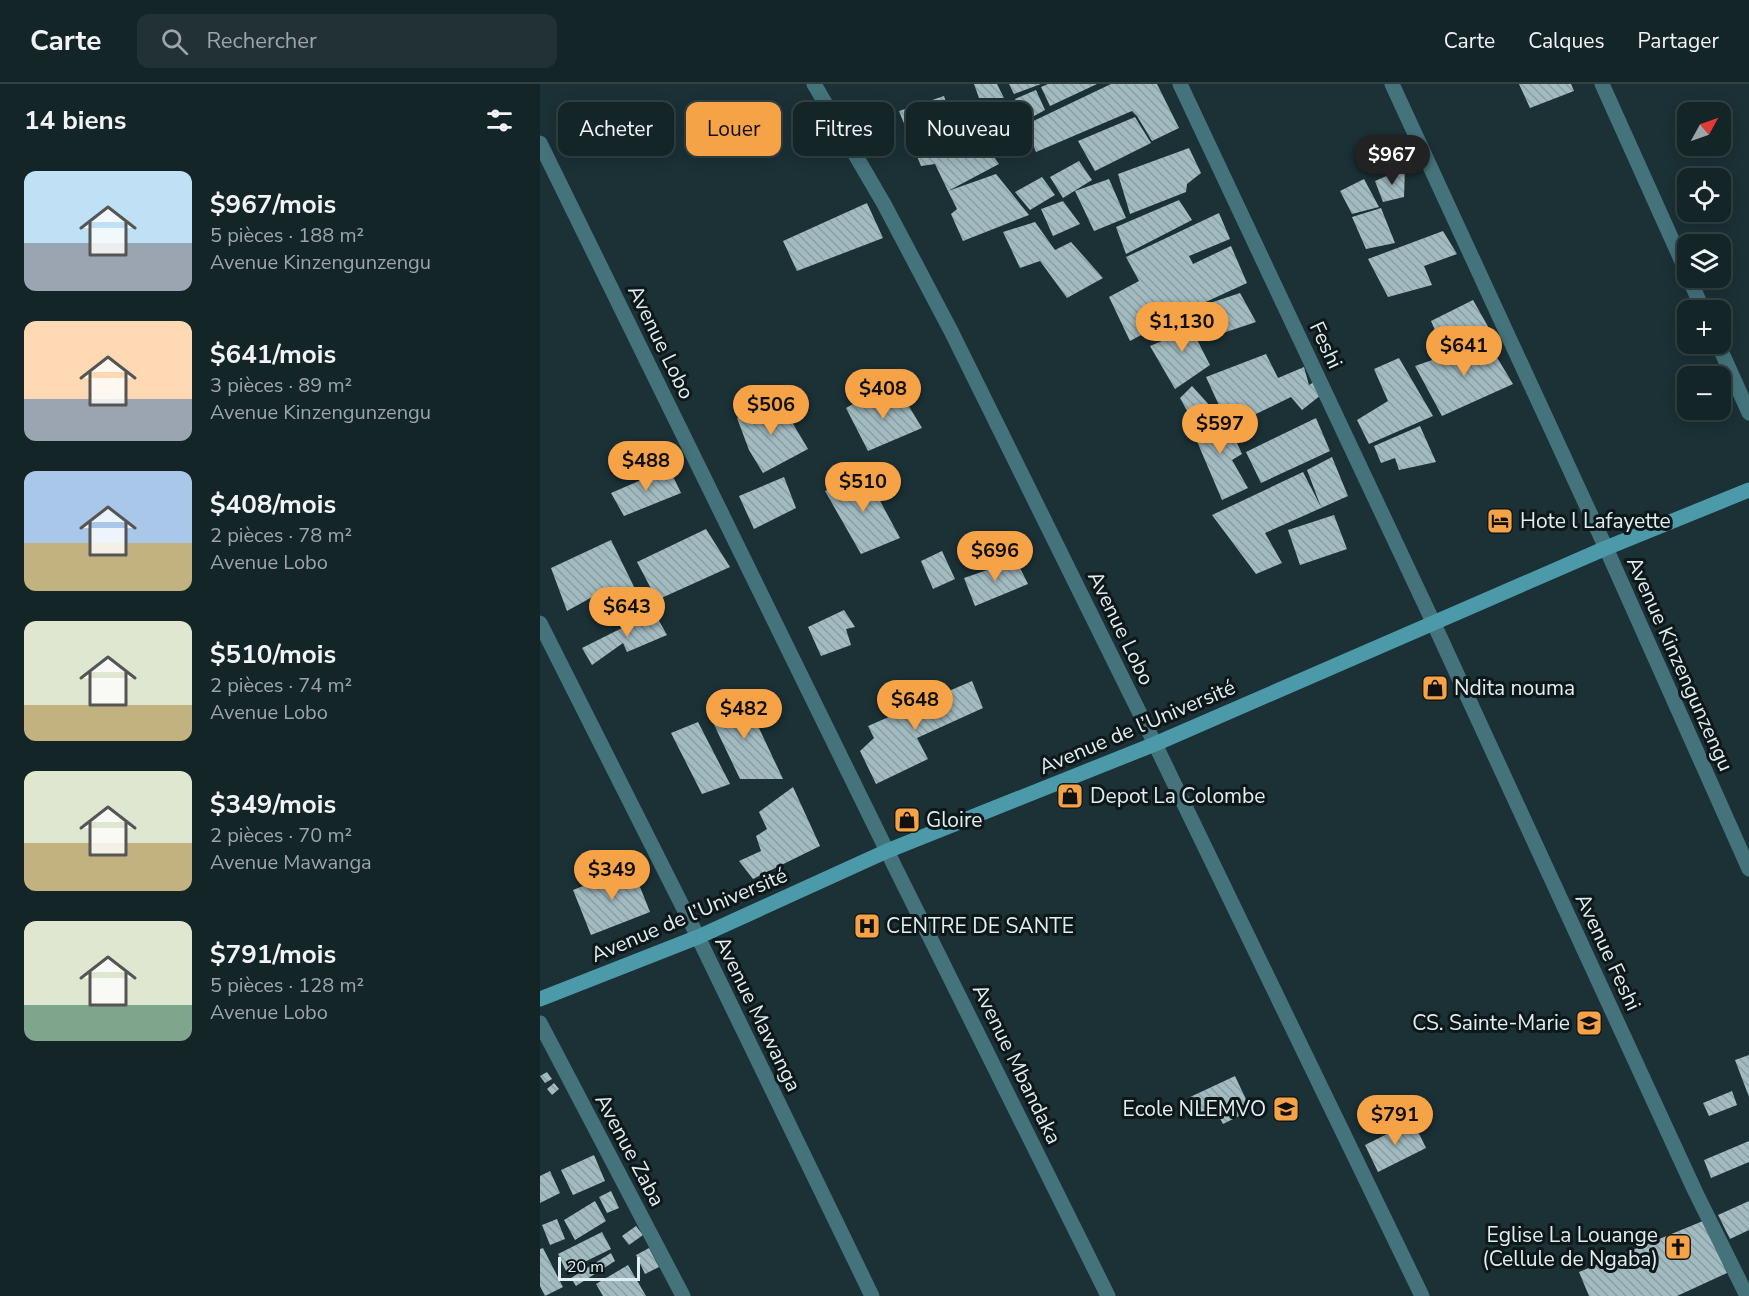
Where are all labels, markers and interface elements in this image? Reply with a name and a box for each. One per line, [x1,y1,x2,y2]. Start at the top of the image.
search box [137,14,557,68]
text: Carte [30,22,101,60]
icon: search [158,25,191,58]
text: Rechercher [206,26,317,56]
text: Carte [1444,27,1495,55]
text: Calques [1528,27,1605,55]
text: Partager [1638,27,1719,55]
chip: Acheter [558,102,674,156]
chip: Louer [686,102,781,156]
chip: Filtres [793,102,894,156]
chip: Nouveau [906,102,1032,156]
north arrow [1677,102,1731,156]
map controls [1677,102,1731,420]
text: 14 biens [24,103,126,138]
icon: filters [483,104,516,137]
pin: $967 [1356,135,1428,186]
text: $967 [1368,141,1416,168]
button: locate [1677,168,1731,222]
text: $967/mois [210,187,336,222]
icon: home [72,195,144,267]
text: 5 pièces · 188 m² [210,222,364,249]
button: layers [1677,234,1731,288]
text: Avenue Kinzengunzengu [210,249,431,276]
street label: Avenue Lobo [621,280,701,404]
button: + [1677,300,1731,354]
pin: $1,130 [1133,302,1231,353]
text: $1,130 [1150,308,1214,335]
street label: Feshi [1303,317,1349,373]
pin: $641 [1428,326,1500,377]
text: $641 [1440,332,1488,359]
text: $641/mois [210,337,336,372]
icon: home [72,345,144,417]
button: − [1677,366,1731,420]
pin: $408 [847,369,919,420]
text: 3 pièces · 89 m² [210,372,352,399]
text: $408 [859,375,907,402]
pin: $506 [735,385,807,436]
text: $506 [747,391,795,418]
text: Avenue Kinzengunzengu [210,399,431,426]
pin: $597 [1184,404,1256,455]
text: $597 [1196,410,1244,437]
pin: $488 [610,441,682,492]
text: $488 [622,447,670,474]
pin: $510 [827,462,899,513]
text: $510 [839,468,887,495]
text: $408/mois [210,487,336,522]
icon: home [72,495,144,567]
hotel icon: Hote l Lafayette [1485,506,1515,536]
place label: Hote l Lafayette [1520,507,1671,535]
text: 2 pièces · 78 m² [210,522,352,549]
pin: $696 [959,531,1031,582]
text: $696 [971,537,1019,564]
text: Avenue Lobo [210,549,328,576]
street label: Avenue Kinzengunzengu [1620,552,1740,776]
street label: Avenue Lobo [1081,566,1161,690]
pin: $643 [591,587,663,638]
text: $643 [603,593,651,620]
text: $510/mois [210,637,336,672]
icon: home [72,645,144,717]
text: 2 pièces · 74 m² [210,672,352,699]
street label: Avenue de l’Université [1035,673,1239,781]
shop icon: Ndita nouma [1420,673,1450,703]
place label: Ndita nouma [1454,674,1575,702]
pin: $648 [879,680,951,731]
text: $648 [891,686,939,713]
pin: $482 [708,689,780,740]
text: $482 [720,695,768,722]
text: Avenue Lobo [210,699,328,726]
shop icon: Depot La Colombe [1055,781,1085,811]
place label: Depot La Colombe [1090,782,1266,810]
text: $349/mois [210,787,336,822]
icon: home [72,795,144,867]
shop icon: Gloire [892,805,922,835]
place label: Gloire [926,806,982,834]
text: 2 pièces · 70 m² [210,822,352,849]
text: Avenue Mawanga [210,849,372,876]
pin: $349 [576,850,648,901]
text: $349 [588,856,636,883]
street label: Avenue de l’Université [587,861,791,969]
street label: Avenue Feshi [1569,889,1647,1015]
hospital icon: CENTRE DE SANTE [852,911,882,941]
place label: CENTRE DE SANTE [886,912,1074,940]
street label: Avenue Mawanga [708,932,808,1096]
text: $791/mois [210,937,336,972]
icon: home [72,945,144,1017]
text: 5 pièces · 128 m² [210,972,364,999]
street label: Avenue Mbandaka [966,979,1068,1149]
text: Avenue Lobo [210,999,328,1026]
school or university icon: CS. Sainte-Marie [1574,1008,1604,1038]
place label: CS. Sainte-Marie [1412,1009,1570,1037]
street label: Avenue Zaba [589,1089,671,1211]
school or university icon: Ecole NLEMVO [1271,1094,1301,1124]
place label: Ecole NLEMVO [1123,1095,1266,1123]
pin: $791 [1359,1095,1431,1146]
text: $791 [1371,1101,1419,1128]
place label: Eglise La Louange (Cellule de Ngaba) [1482,1221,1658,1273]
church icon: Eglise La Louange (Cellule de Ngaba) [1663,1232,1693,1262]
scale bar [558,1254,640,1282]
text: 20 m [567,1256,604,1278]

